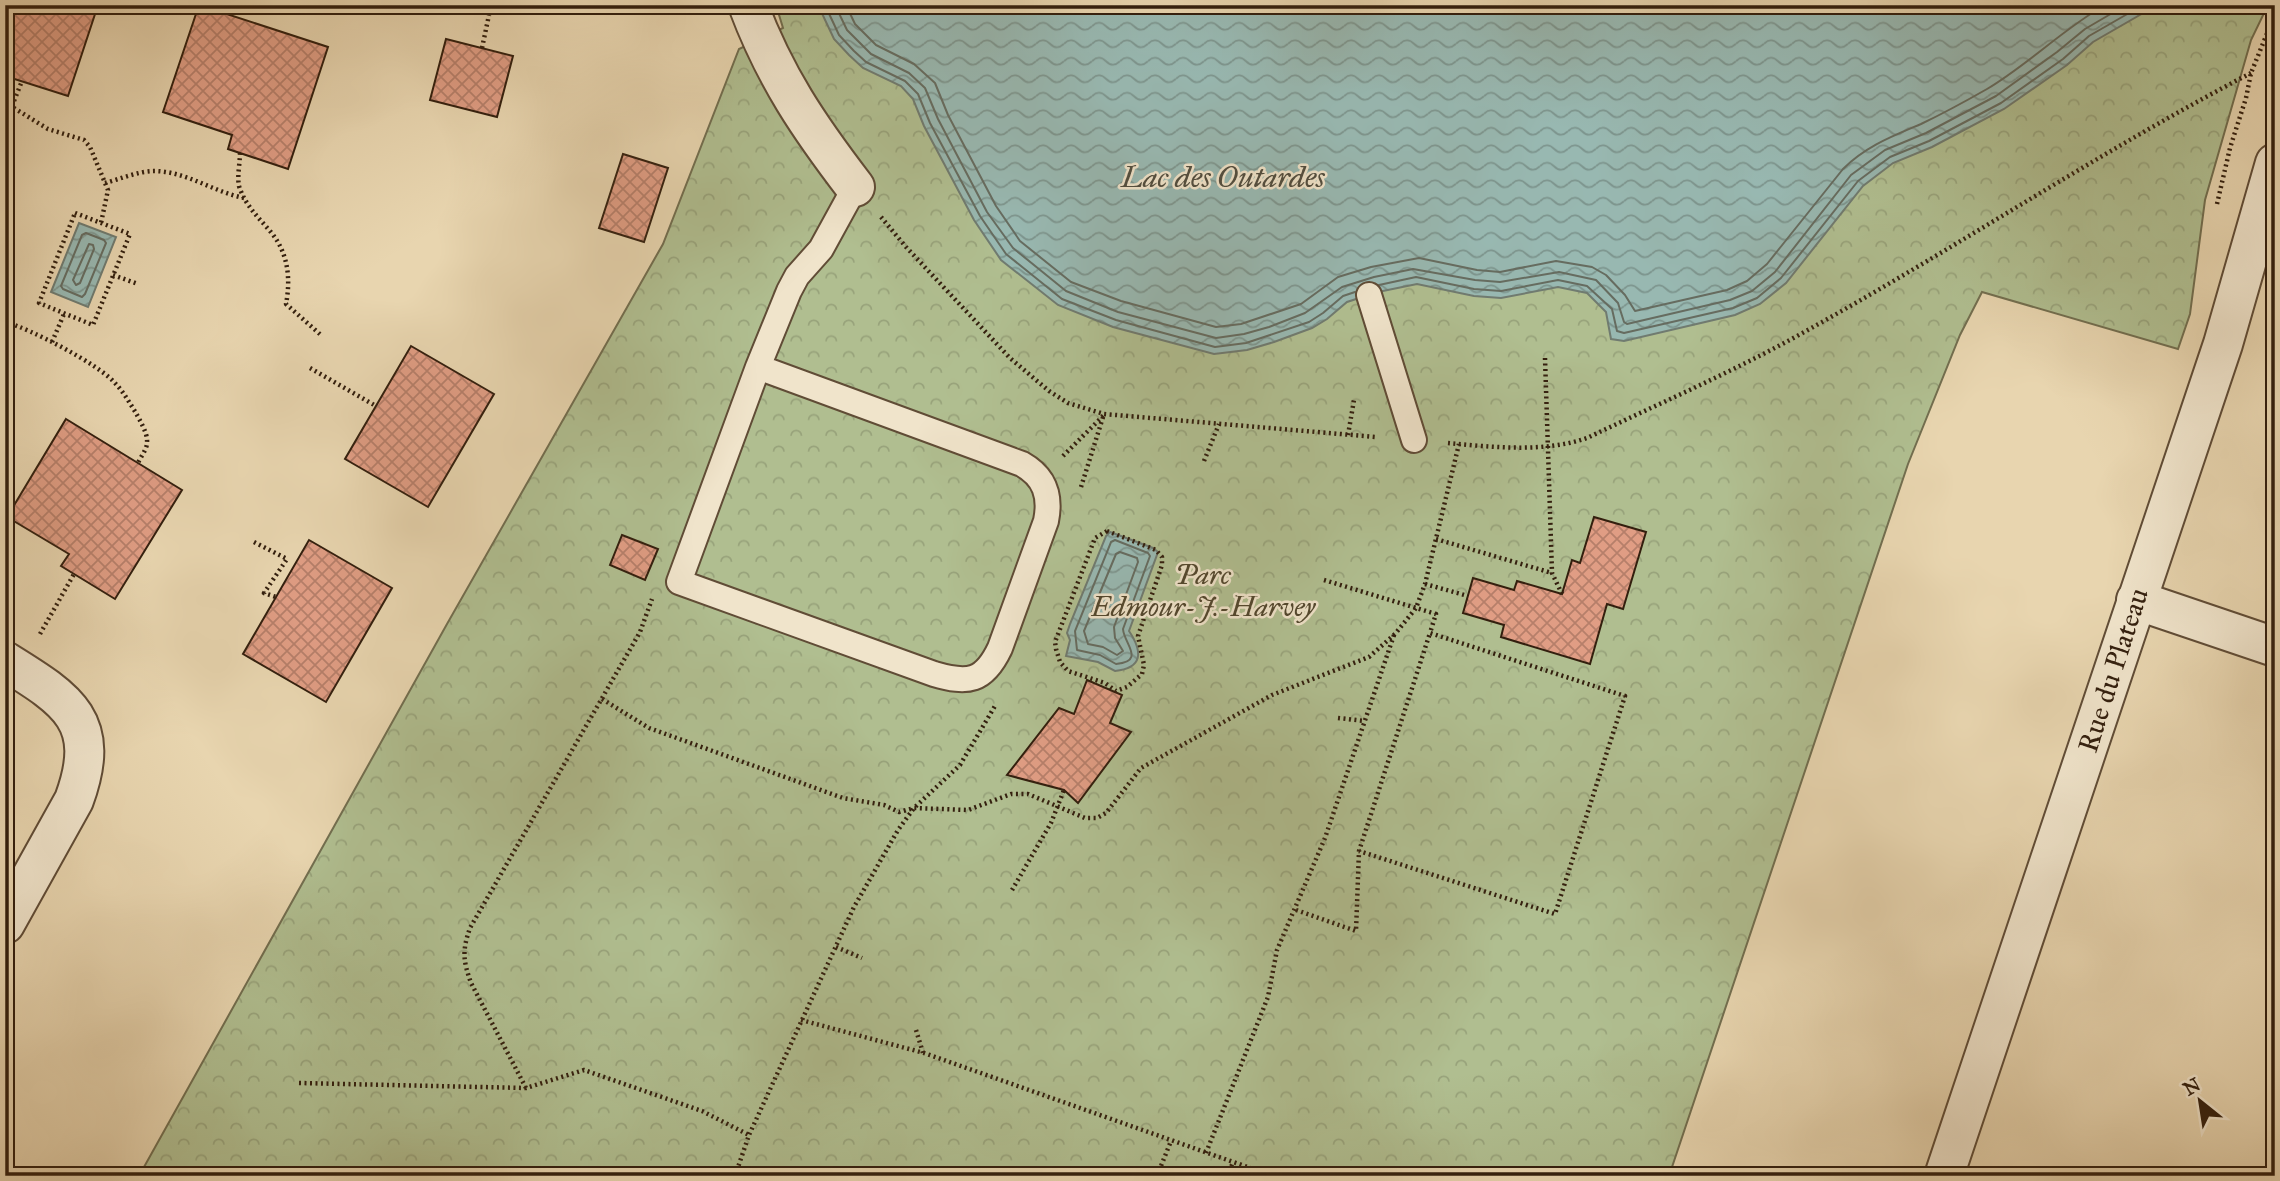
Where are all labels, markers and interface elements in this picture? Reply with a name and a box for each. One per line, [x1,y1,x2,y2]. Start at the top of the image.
water label: Lac des Outardes [1119,159,1326,195]
park label: Parc Edmour-J.-Harvey [1090,557,1317,624]
street label: Rue du Plateau [2070,583,2156,757]
north arrow [2164,1066,2234,1136]
text: N [2179,1073,2204,1101]

